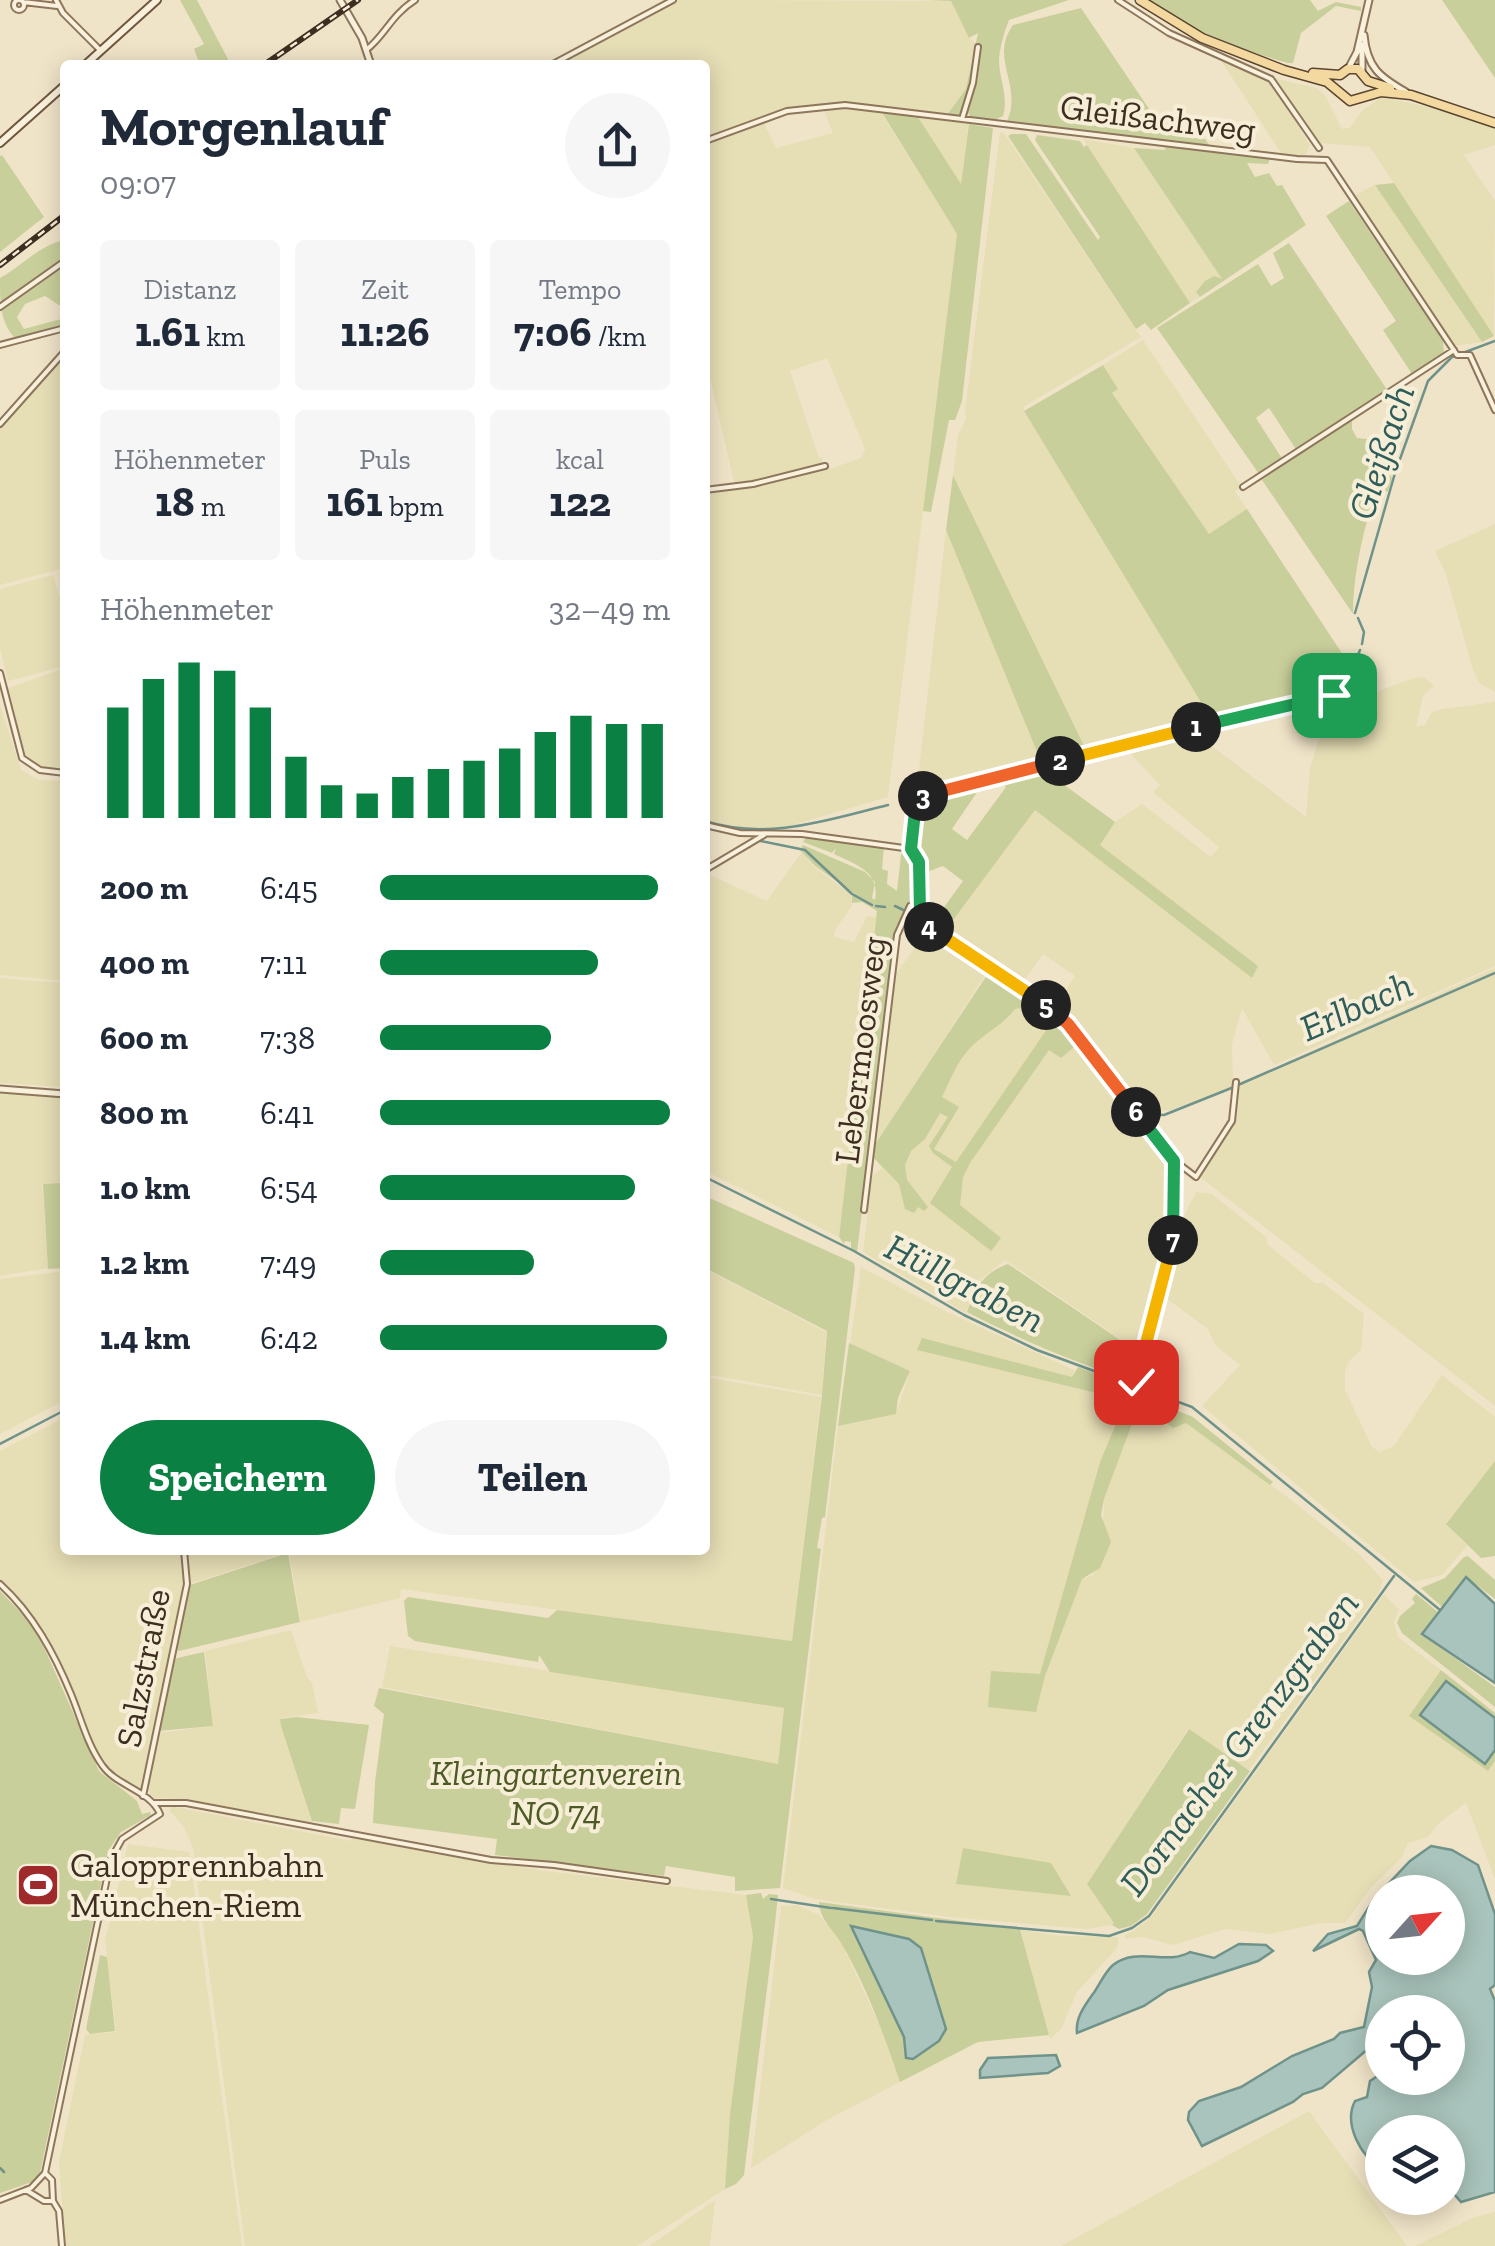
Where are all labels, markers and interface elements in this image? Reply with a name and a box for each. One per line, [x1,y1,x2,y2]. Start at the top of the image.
street label: Gleißachweg [1058,85,1258,151]
text: Morgenlauf [100,93,386,159]
button: share [565,93,670,198]
text: 09:07 [100,164,176,202]
text: Distanz [144,273,236,306]
text: Zeit [361,273,409,306]
text: Tempo [539,273,621,306]
text: 1.61 [135,306,200,357]
text: 11:26 [340,306,430,357]
text: 7:06 [514,306,592,357]
text: km [200,320,245,353]
text: /km [592,320,646,353]
water label: Gleißach [1338,379,1424,525]
text: Höhenmeter [114,443,266,476]
text: Puls [359,443,411,476]
text: kcal [556,443,604,476]
text: 18 [155,476,195,527]
text: 161 [326,476,383,527]
text: 122 [549,476,611,527]
text: m [195,490,225,523]
text: bpm [383,490,444,523]
text: Höhenmeter [100,590,274,628]
text: 32–49 m [549,590,670,628]
pin [1292,653,1377,738]
icon: arrive [1307,668,1362,723]
pin: 1 [1171,702,1221,752]
text: 1 [1190,710,1202,743]
pin: 2 [1035,736,1085,786]
text: 2 [1052,744,1068,777]
pin: 3 [898,771,948,821]
text: 3 [916,779,930,812]
text: 200 m [100,869,188,907]
text: 6:45 [260,869,318,907]
pin: 4 [904,902,954,952]
text: 4 [921,910,937,943]
street label: Lebermoosweg [825,934,895,1166]
text: 400 m [100,944,189,982]
text: 7:11 [260,944,307,982]
water label: Erlbach [1293,961,1419,1051]
pin: 5 [1021,980,1071,1030]
text: 5 [1039,988,1053,1021]
text: 600 m [100,1019,188,1057]
text: 7:38 [260,1019,315,1057]
pin: 6 [1111,1087,1161,1137]
text: 800 m [100,1094,188,1132]
text: 6:41 [260,1094,314,1132]
text: 6 [1128,1095,1144,1128]
text: 1.0 km [100,1169,190,1207]
text: 6:54 [260,1169,318,1207]
pin: 7 [1148,1215,1198,1265]
water label: Hüllgraben [878,1223,1052,1343]
text: 7 [1166,1223,1180,1256]
text: 1.2 km [100,1244,189,1282]
text: 7:49 [260,1244,316,1282]
text: 1.4 km [100,1319,190,1357]
text: 6:42 [260,1319,318,1357]
pin [1094,1340,1179,1425]
icon: check [1109,1355,1164,1410]
button: Speichern [100,1420,375,1535]
button: Teilen [395,1420,670,1535]
water label: Dornacher Grenzgraben [1110,1582,1368,1904]
street label: Salzstraße [107,1585,179,1751]
park label: Kleingartenverein NO 74 [430,1752,682,1834]
place label: Galopprennbahn München-Riem [70,1844,323,1926]
sports icon: Galopprennbahn München-Riem [15,1862,61,1908]
north arrow [1365,1875,1465,1975]
map controls [1365,1875,1465,2215]
button: locate [1365,1995,1465,2095]
button: layers [1365,2115,1465,2215]

